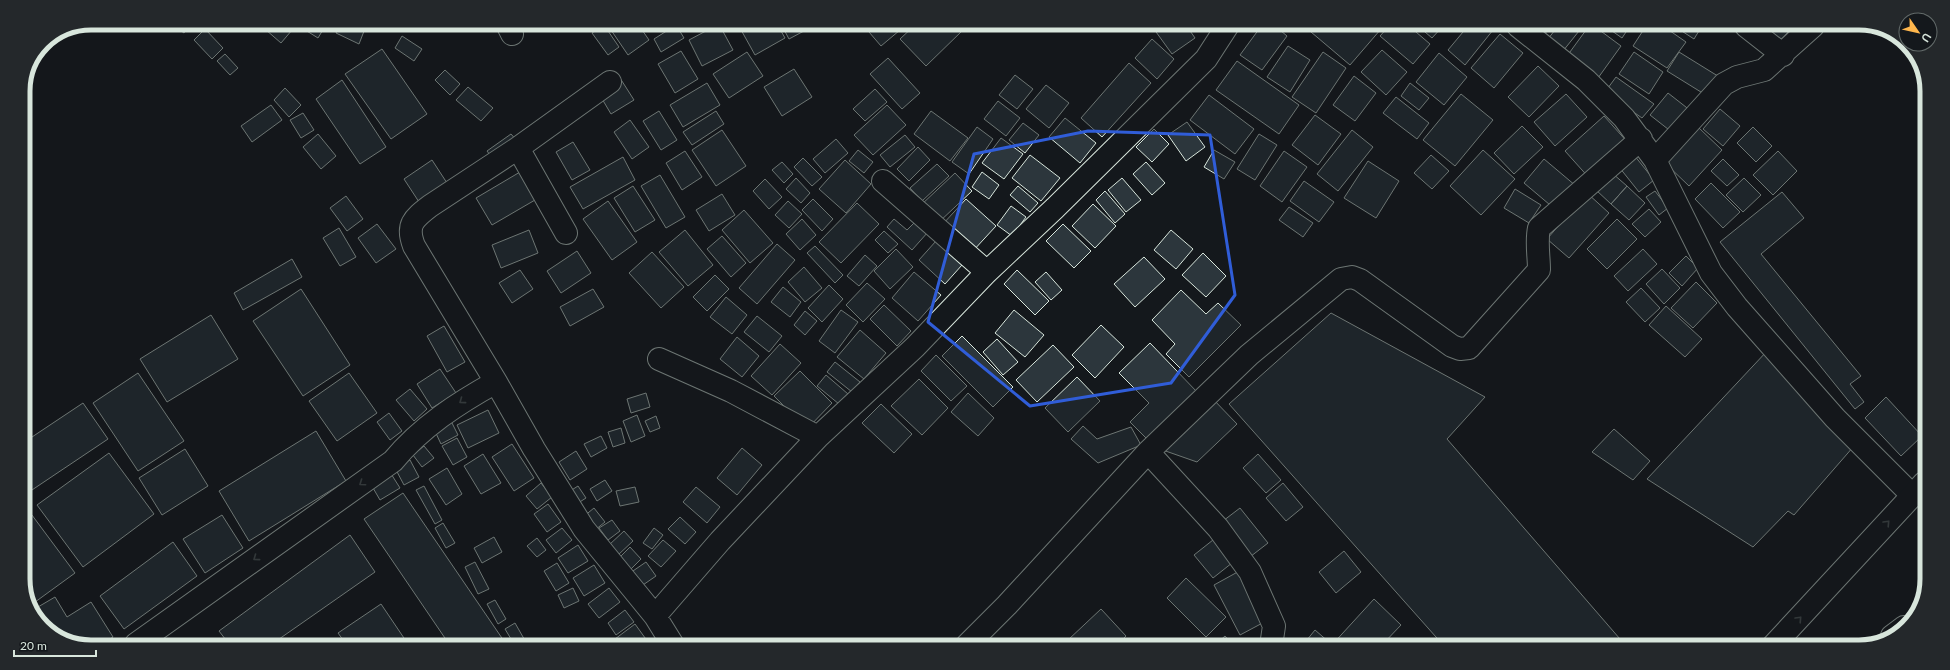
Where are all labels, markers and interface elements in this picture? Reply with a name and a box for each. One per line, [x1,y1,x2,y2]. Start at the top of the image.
north arrow [1898,12,1938,52]
text: U [1919,31,1934,45]
one-way arrow [460,396,467,403]
one-way arrow [359,478,366,486]
one-way arrow [1882,521,1889,528]
one-way arrow [253,553,260,560]
one-way arrow [1794,616,1801,624]
scale bar [14,632,96,658]
text: 20 m [20,638,47,653]

